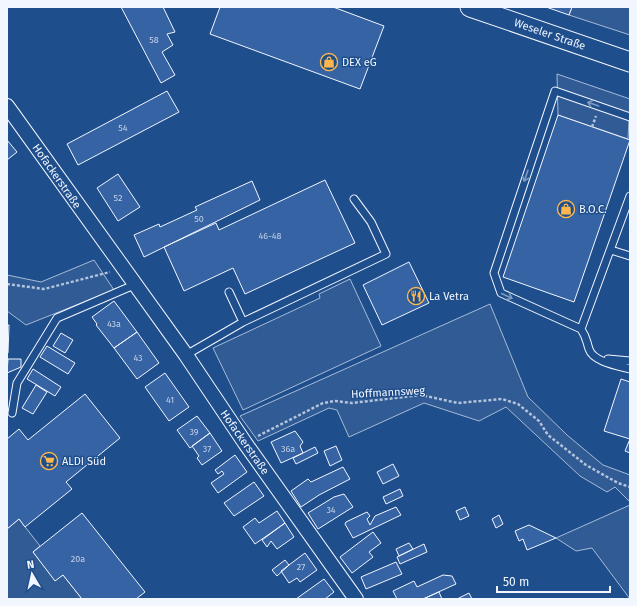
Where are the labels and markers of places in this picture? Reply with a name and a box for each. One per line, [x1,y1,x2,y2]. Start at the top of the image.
shop icon: DEX eG [319,52,339,72]
place label: DEX eG [342,56,377,69]
shop icon: B.O.C. [556,199,576,219]
place label: B.O.C. [579,203,607,216]
restaurant icon: La Vetra [406,286,426,306]
place label: La Vetra [429,290,469,303]
supermarket icon: ALDI Süd [39,451,59,471]
place label: ALDI Süd [62,455,106,468]

